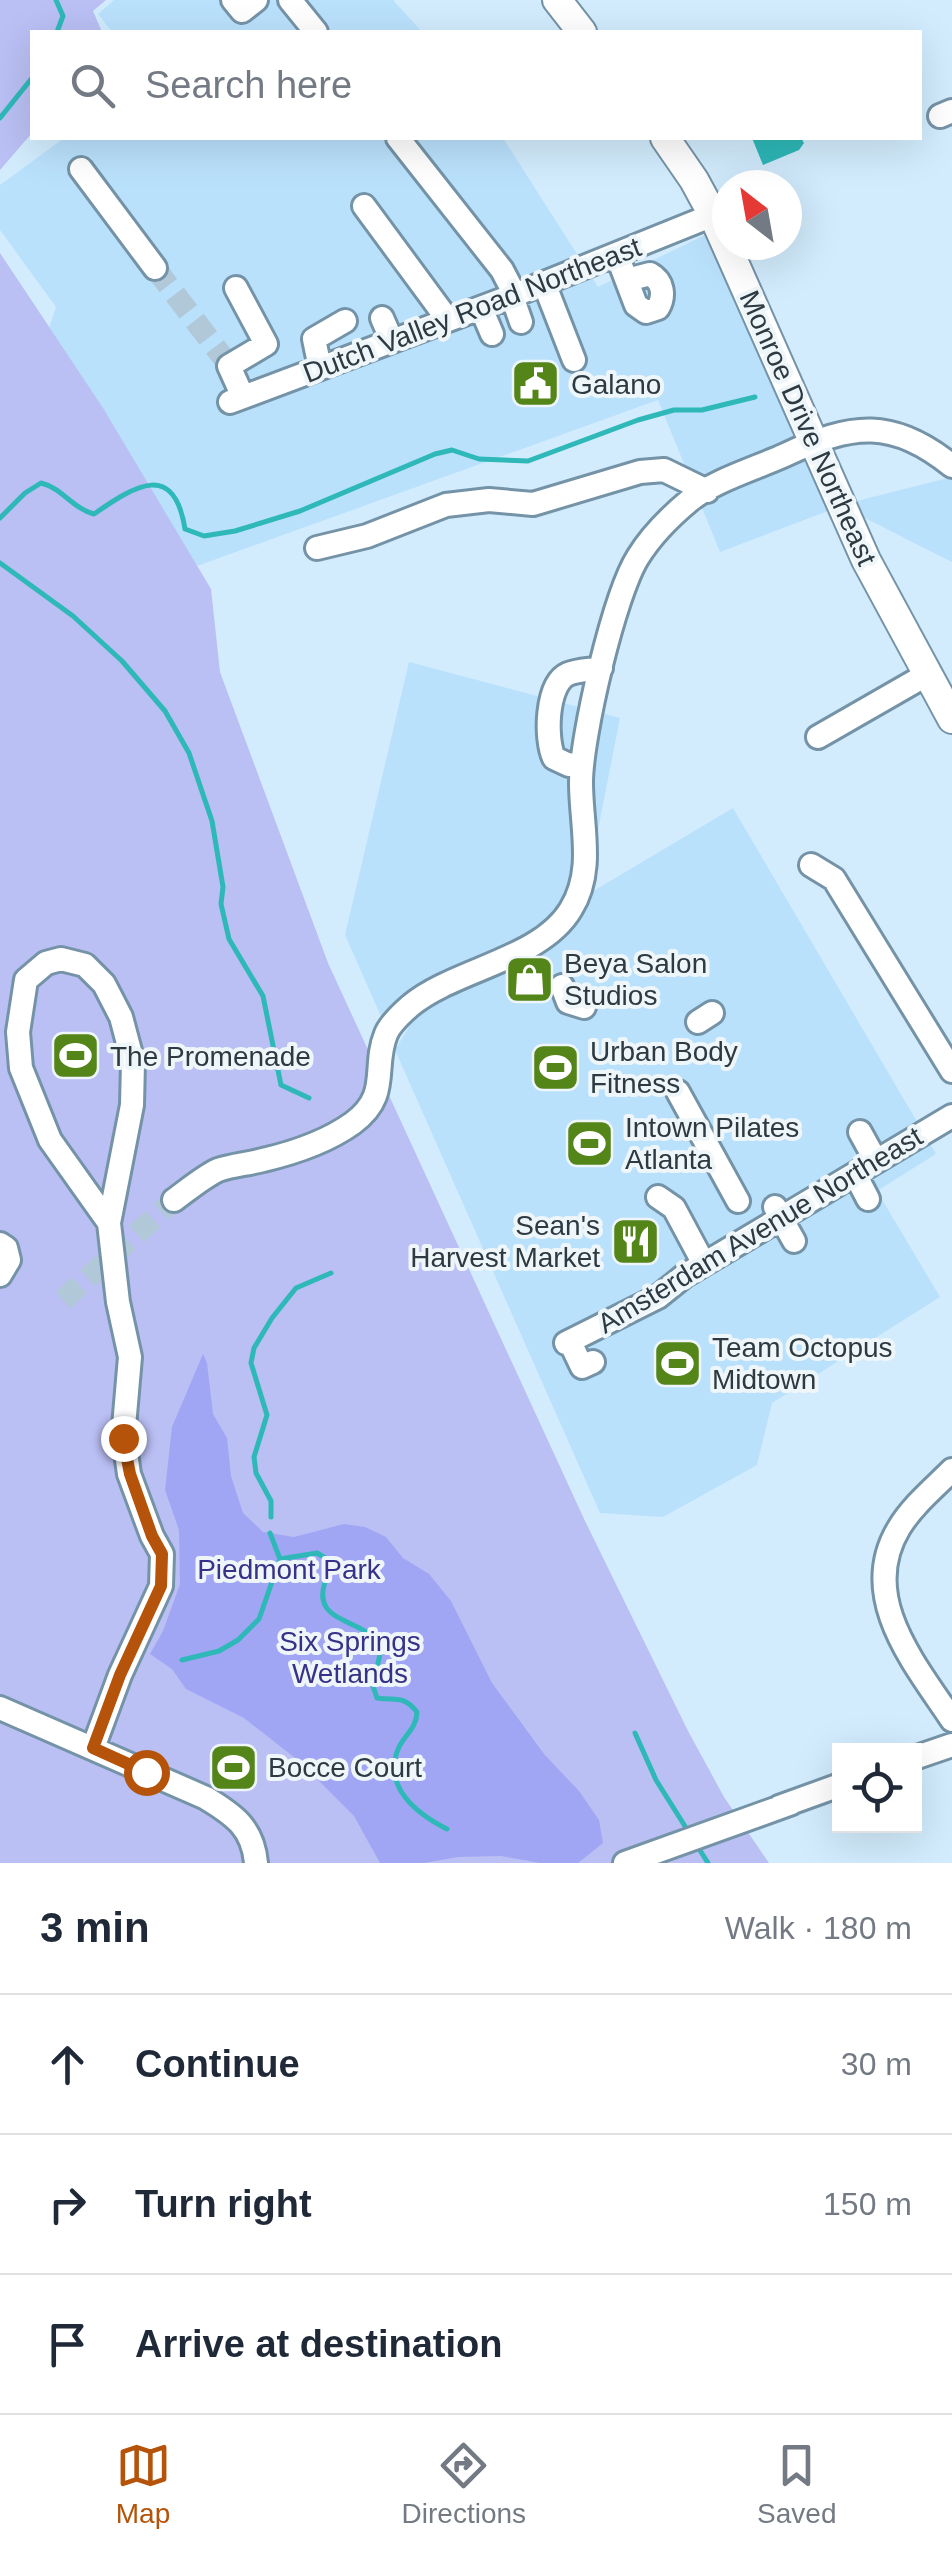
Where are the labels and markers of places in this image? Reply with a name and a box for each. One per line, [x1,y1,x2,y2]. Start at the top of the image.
public building icon: Galano [510,358,562,410]
place label: Galano [571,369,661,400]
place label: Beya Salon Studios [564,948,707,1011]
shop icon: Beya Salon Studios [503,953,555,1005]
sports icon: The Promenade [49,1030,101,1082]
place label: Urban Body Fitness [590,1036,738,1099]
place label: The Promenade [110,1041,311,1072]
sports icon: Urban Body Fitness [529,1041,581,1093]
place label: Intown Pilates Atlanta [625,1112,799,1175]
sports icon: Intown Pilates Atlanta [564,1117,616,1169]
place label: Sean's Harvest Market [410,1210,600,1273]
restaurant icon: Sean's Harvest Market [609,1215,661,1267]
place label: Team Octopus Midtown [712,1332,893,1395]
sports icon: Team Octopus Midtown [651,1337,703,1389]
sports icon: Bocce Court [207,1741,259,1793]
place label: Bocce Court [268,1752,422,1783]

